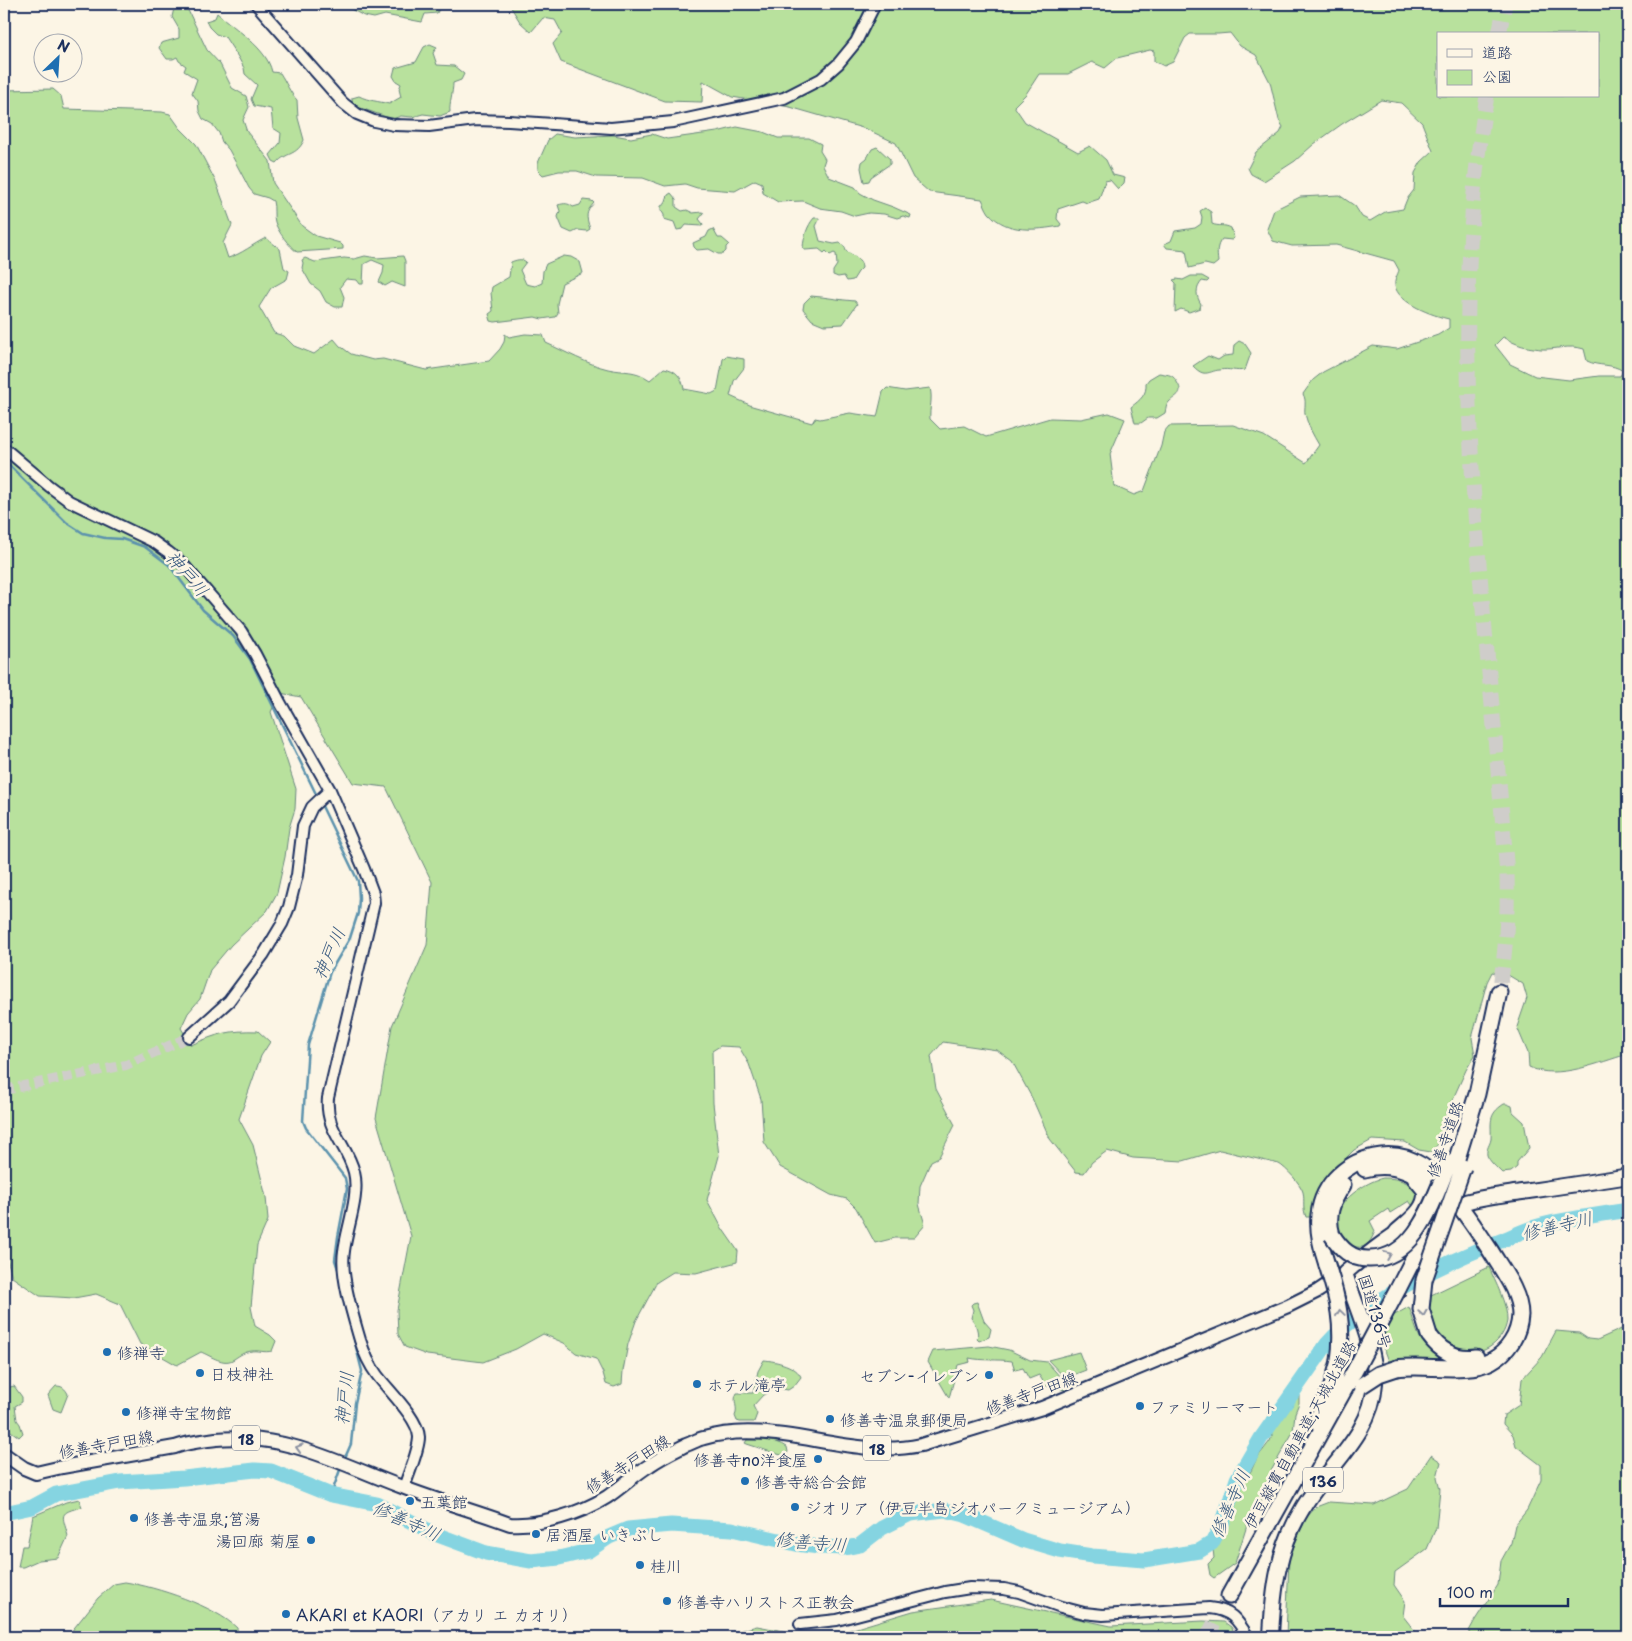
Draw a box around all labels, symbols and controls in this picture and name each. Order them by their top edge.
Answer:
north arrow [32,32,82,82]
legend [1437,32,1600,98]
text: N [54,34,73,58]
text: 道路 [1482,40,1512,63]
text: 公園 [1482,64,1512,87]
water label: 神戸川 [160,544,216,602]
water label: 神戸川 [305,923,351,983]
street label: 修善寺道路 [1420,1097,1468,1181]
water label: 修善寺川 [1519,1204,1595,1246]
one-way arrow [1383,1251,1392,1262]
street label: 国道136号 [1353,1271,1399,1351]
one-way arrow [1335,1309,1346,1317]
one-way arrow [1417,1309,1427,1318]
street label: 伊豆縦貫自動車道;天城北道路 [1237,1335,1361,1533]
place label: 修禅寺 [117,1340,165,1364]
marker: 修禅寺 [101,1346,113,1358]
place label: 日枝神社 [210,1361,274,1385]
place label: セブン-イレブン [859,1363,979,1387]
street label: 修善寺戸田線 [982,1364,1080,1420]
marker: 日枝神社 [194,1367,206,1379]
marker: セブン-イレブン [983,1369,995,1381]
water label: 神戸川 [327,1370,359,1426]
place label: ホテル滝亭 [707,1372,786,1396]
marker: ホテル滝亭 [691,1378,703,1390]
place label: ファミリーマート [1150,1394,1278,1418]
place label: 修禅寺宝物館 [136,1400,232,1424]
marker: ファミリーマート [1134,1400,1146,1412]
marker: 修禅寺宝物館 [120,1406,132,1418]
place label: 修善寺温泉郵便局 [840,1407,968,1431]
marker: 修善寺温泉郵便局 [824,1413,836,1425]
street label: 修善寺戸田線 [57,1423,155,1463]
road number: 18 [232,1426,260,1450]
street label: 修善寺戸田線 [580,1427,674,1499]
road number: 18 [863,1436,891,1460]
one-way arrow [296,1443,304,1453]
place label: 修善寺no洋食屋 [694,1447,808,1471]
marker: 修善寺no洋食屋 [812,1453,824,1465]
water label: 修善寺川 [1202,1465,1256,1541]
road number: 136 [1303,1468,1343,1492]
place label: 修善寺総合会館 [755,1469,867,1493]
marker: 修善寺総合会館 [739,1475,751,1487]
place label: 五葉館 [420,1489,468,1513]
water label: 修善寺川 [369,1493,445,1547]
marker: 五葉館 [404,1495,416,1507]
place label: ジオリア（伊豆半島ジオパークミュージアム） [805,1495,1141,1519]
marker: ジオリア（伊豆半島ジオパークミュージアム） [789,1501,801,1513]
place label: 修善寺温泉;筥湯 [144,1506,261,1530]
marker: 修善寺温泉;筥湯 [128,1512,140,1524]
place label: 居酒屋 いきぶし [546,1522,663,1546]
water label: 修善寺川 [774,1524,848,1558]
place label: 湯回廊 菊屋 [216,1528,301,1552]
marker: 居酒屋 いきぶし [530,1528,542,1540]
marker: 湯回廊 菊屋 [305,1534,317,1546]
place label: 桂川 [650,1553,682,1577]
marker: 桂川 [634,1559,646,1571]
scale bar [1440,1576,1567,1608]
text: 100 m [1447,1580,1493,1603]
place label: 修善寺ハリストス正教会 [677,1589,854,1613]
marker: 修善寺ハリストス正教会 [661,1595,673,1607]
place label: AKARI et KAORI（アカリ エ カオリ） [296,1602,578,1626]
marker: AKARI et KAORI（アカリ エ カオリ） [280,1608,292,1620]

